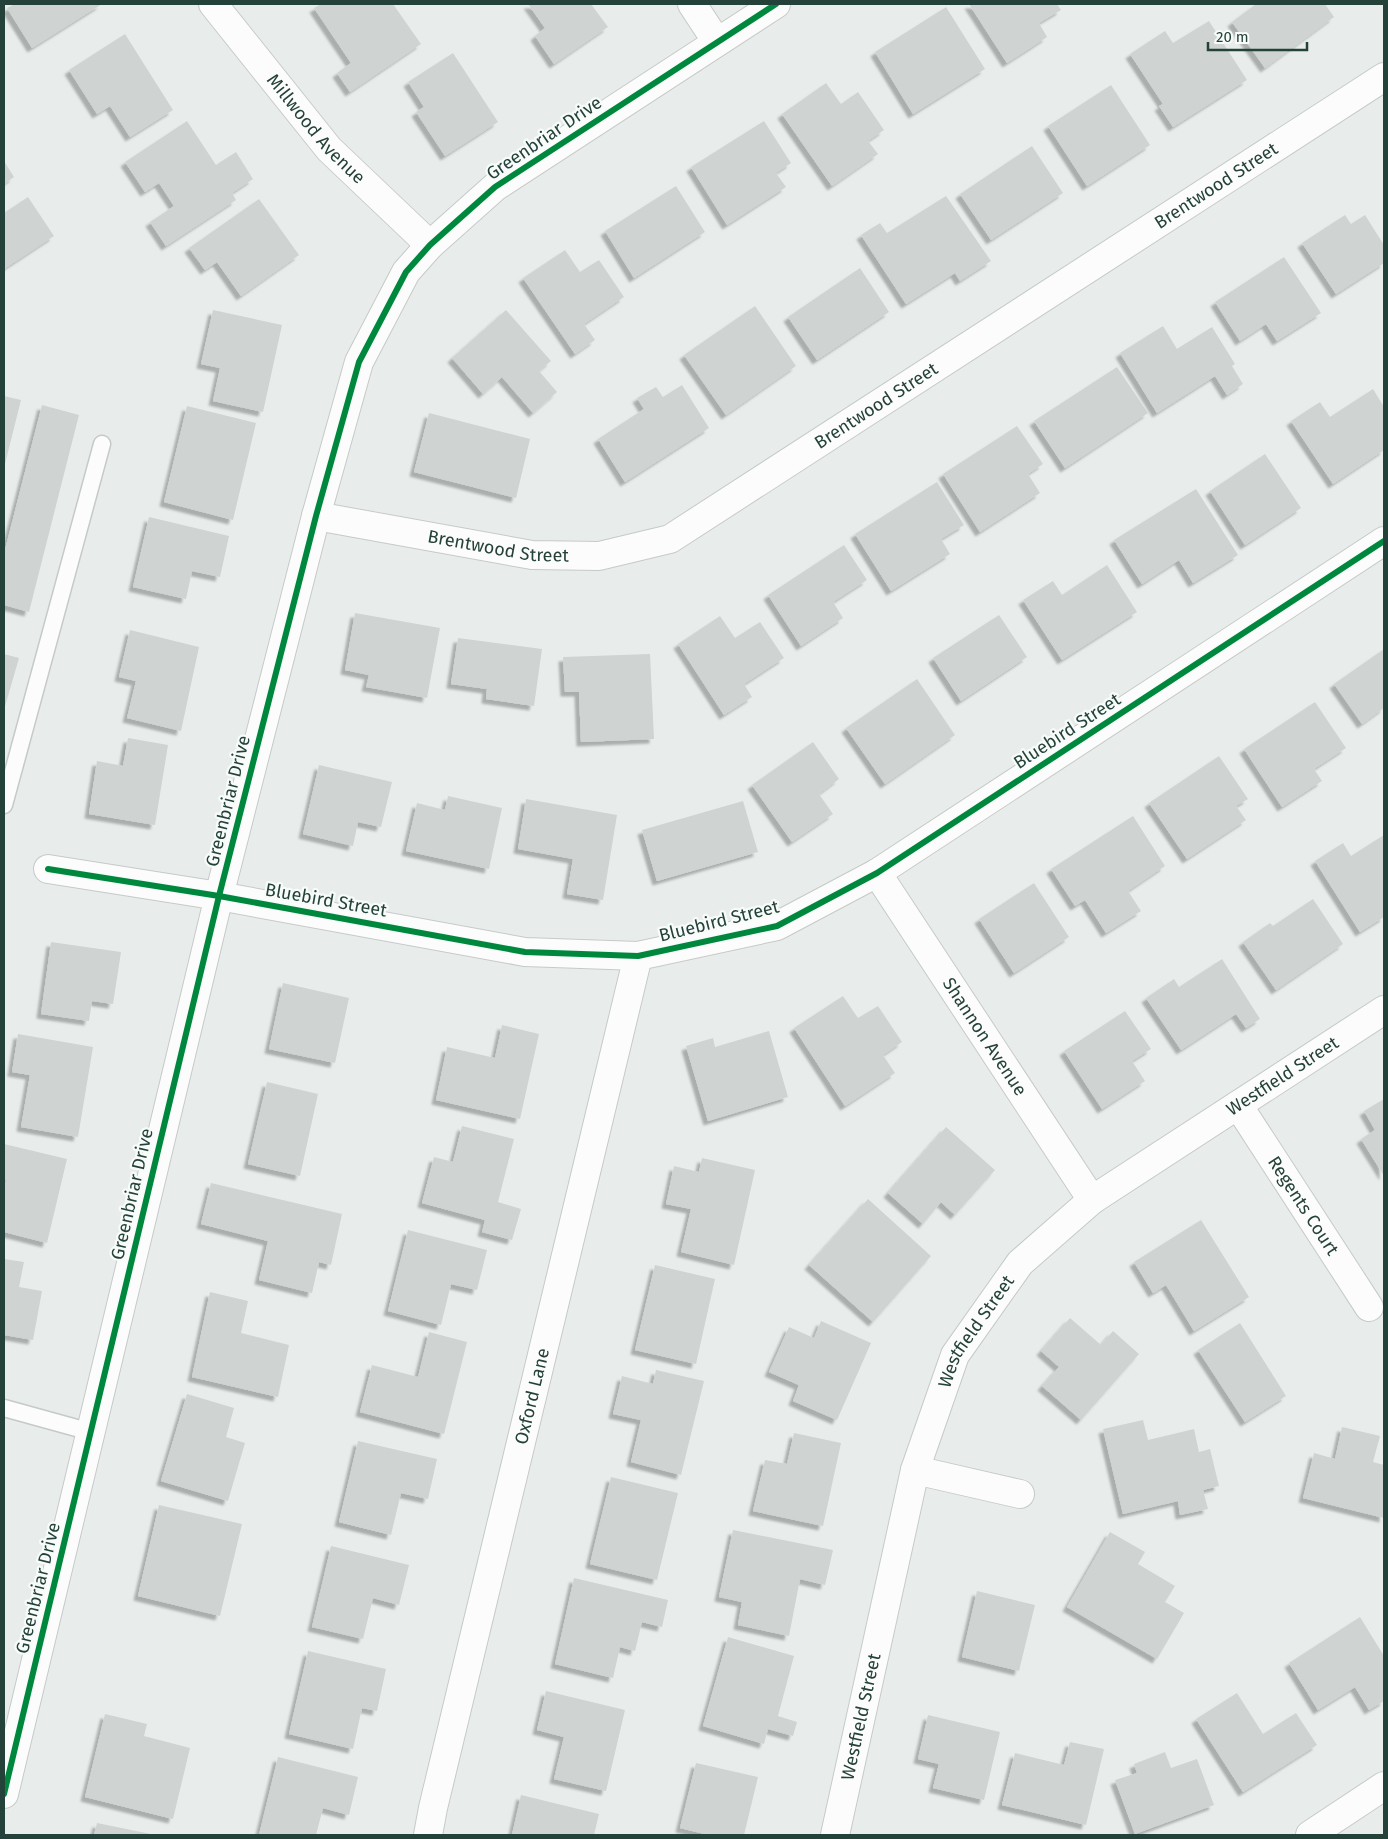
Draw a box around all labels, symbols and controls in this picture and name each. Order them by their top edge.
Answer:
scale bar [1208,20,1307,52]
text: 20 m [1216,28,1249,46]
street label: Millwood Avenue [262,69,370,189]
street label: Greenbriar Drive [482,91,606,185]
street label: Brentwood Street [1150,137,1282,234]
street label: Brentwood Street [810,357,942,454]
street label: Brentwood Street [426,525,569,567]
street label: Bluebird Street [1009,688,1125,774]
street label: Greenbriar Drive [201,733,255,869]
street label: Bluebird Street [263,878,389,922]
street label: Bluebird Street [657,895,782,947]
street label: Shannon Avenue [938,974,1031,1100]
street label: Westfield Street [1222,1031,1343,1121]
street label: Greenbriar Drive [106,1126,158,1262]
street label: Regents Court [1263,1152,1344,1260]
street label: Westfield Street [933,1271,1019,1391]
street label: Oxford Lane [510,1346,554,1447]
street label: Greenbriar Drive [11,1520,65,1656]
street label: Westfield Street [836,1651,886,1782]

